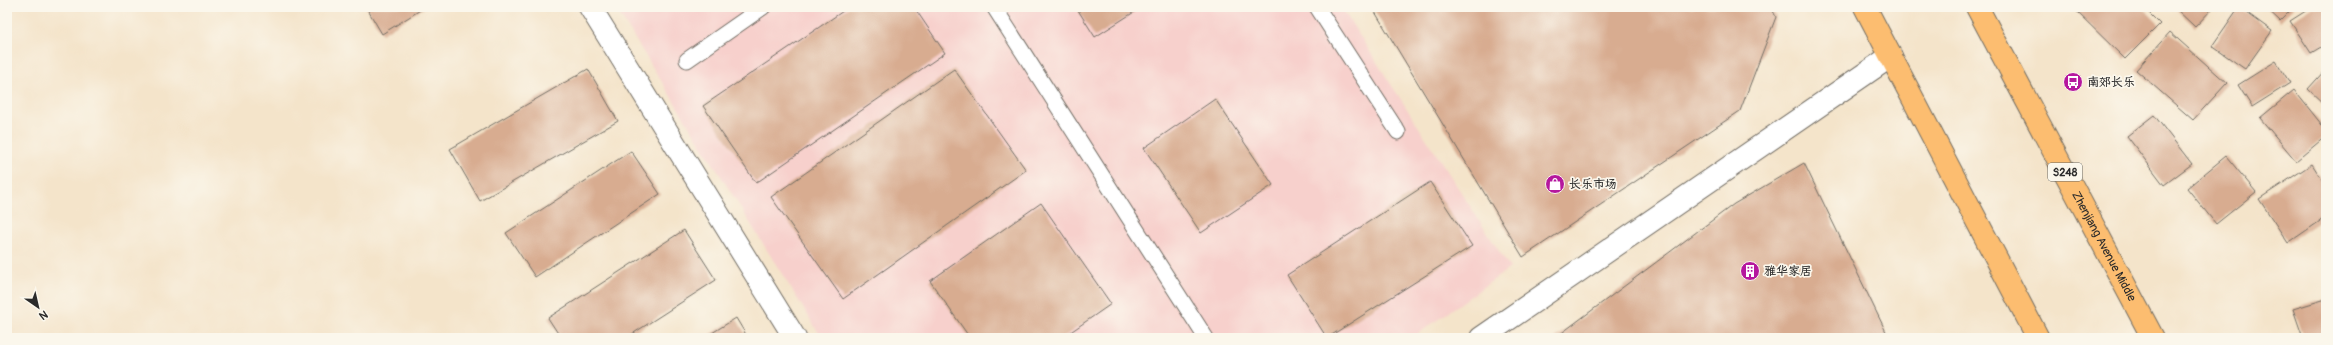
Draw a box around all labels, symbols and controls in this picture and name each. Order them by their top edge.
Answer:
bus stop icon: 南郊长乐 [2062,71,2084,93]
place label: 南郊长乐 [2087,75,2135,90]
road number: S248 [2048,163,2082,181]
shop icon: 长乐市场 [1544,173,1566,195]
place label: 长乐市场 [1569,177,1617,192]
street label: Zhenjiang Avenue Middle [2068,189,2139,304]
building icon: 雅华家居 [1739,260,1761,282]
place label: 雅华家居 [1764,264,1812,279]
north arrow [18,287,58,327]
text: N [36,307,50,323]

